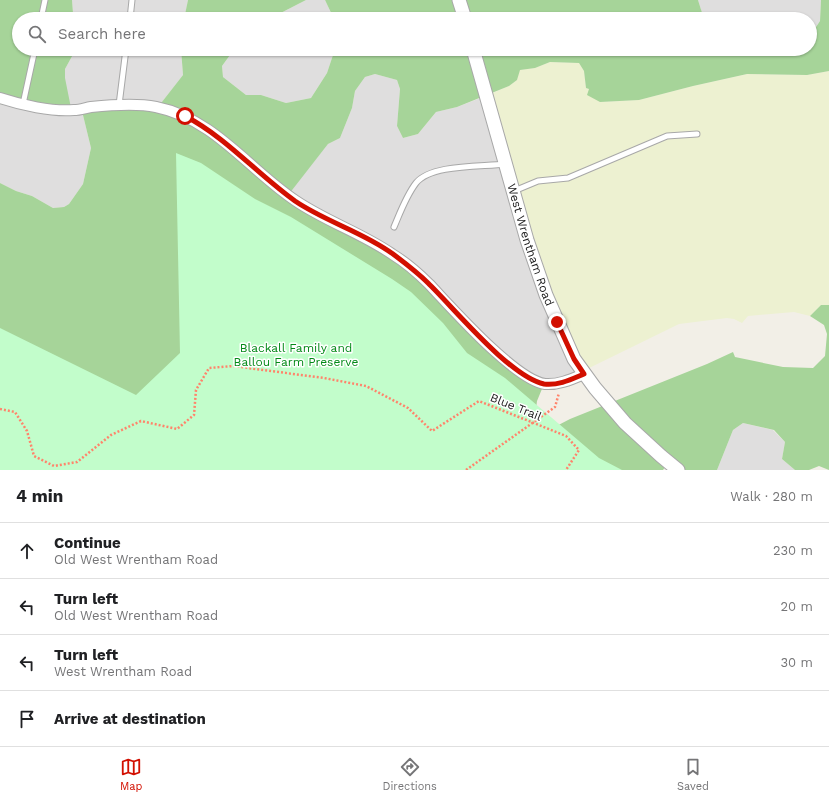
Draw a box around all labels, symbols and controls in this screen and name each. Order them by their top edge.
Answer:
search box [12,12,817,56]
icon: search [26,23,48,45]
text: Search here [58,25,146,43]
route start [176,107,194,125]
street label: West Wrentham Road [504,182,557,308]
route end [548,313,566,331]
park label: Blackall Family and Ballou Farm Preserve [234,341,358,369]
street label: Blue Trail [488,390,544,424]
text: 4 min [16,486,63,506]
text: Walk · 280 m [730,489,813,504]
text: Continue [54,534,121,552]
icon: ahead [16,540,38,562]
text: 230 m [773,543,813,558]
text: Old West Wrentham Road [54,552,218,567]
text: Turn left [54,590,118,608]
icon: left [16,596,38,618]
text: 20 m [781,599,813,614]
text: Old West Wrentham Road [54,608,218,623]
text: Turn left [54,646,118,664]
icon: left [16,652,38,674]
text: 30 m [781,655,813,670]
text: West Wrentham Road [54,664,192,679]
icon: arrive [16,708,38,730]
text: Arrive at destination [54,710,206,728]
tab: Map [120,756,142,793]
tab: Directions [383,756,437,793]
tab: Saved [677,756,709,793]

